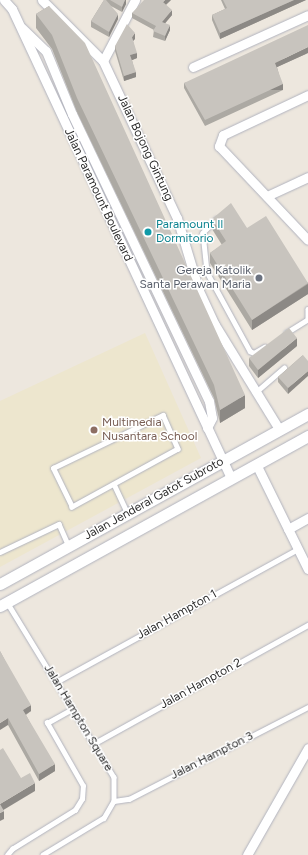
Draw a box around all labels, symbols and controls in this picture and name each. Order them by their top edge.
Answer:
street label: Jalan Bojong Gintung [114,93,176,203]
street label: Jalan Paramount Boulevard [61,126,135,264]
place label: Paramount Il Dormitorio [156,218,223,246]
marker: Paramount Il Dormitorio [143,227,153,237]
place label: Gereja Katolik Santa Perawan Maria [139,264,251,292]
marker: Gereja Katolik Santa Perawan Maria [254,273,264,283]
place label: Multimedia Nusantara School [102,416,197,444]
marker: Multimedia Nusantara School [89,425,99,435]
street label: Jalan Jenderal Gatot Subroto [82,455,226,543]
street label: Jalan Hampton 1 [134,587,220,643]
street label: Jalan Hampton 2 [158,656,244,712]
street label: Jalan Hampton Square [40,662,116,774]
street label: Jalan Hampton 3 [168,729,256,783]

